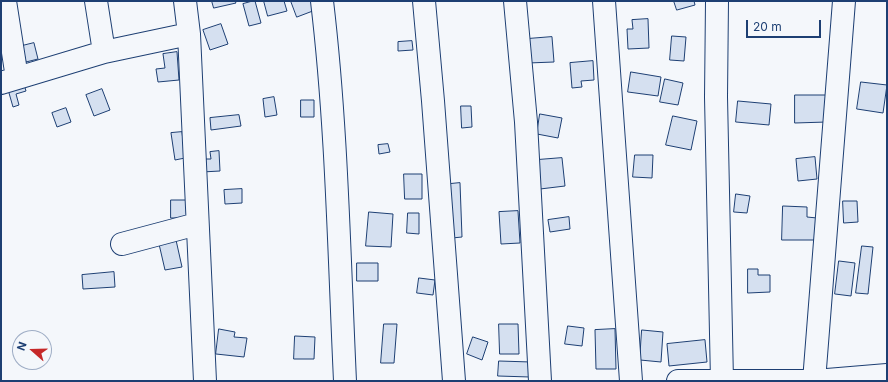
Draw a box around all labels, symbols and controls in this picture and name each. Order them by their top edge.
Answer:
scale bar [748,12,823,38]
text: 20 m [753,19,782,34]
north arrow [12,330,52,370]
text: N [14,340,30,353]

